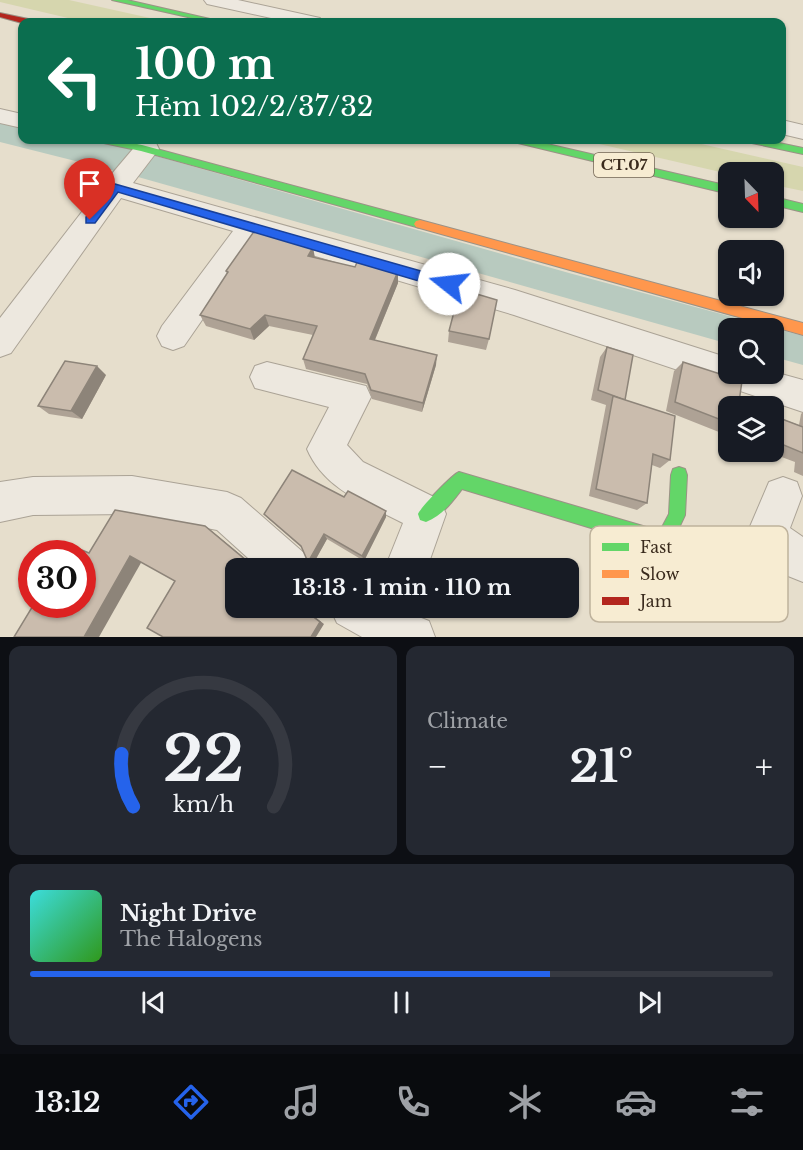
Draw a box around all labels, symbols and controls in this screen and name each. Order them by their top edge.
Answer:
text: 100 m [135,38,274,90]
icon: left [36,42,114,120]
text: Hẻm 102/2/37/32 [135,90,373,123]
road number: CT.07 [594,153,654,177]
pin [64,158,115,220]
north arrow [718,162,784,228]
map controls [718,162,784,462]
icon: arrive [73,167,106,200]
button: sound [718,240,784,306]
position arrow [417,252,481,316]
button: search [718,318,784,384]
button: layers [718,396,784,462]
legend [590,526,788,622]
text: Fast [640,537,672,557]
speed limit sign: 30 [18,540,96,618]
text: Slow [640,564,680,584]
text: 13:13 · 1 min · 110 m [293,574,511,601]
text: Jam [638,591,672,611]
text: Climate [427,709,508,733]
text: 22 [162,720,244,798]
text: 21° [569,738,633,794]
text: − [427,746,448,787]
text: + [755,746,773,787]
text: km/h [173,792,234,819]
text: Night Drive [120,900,257,927]
text: The Halogens [120,927,262,951]
icon: previous [137,986,170,1019]
icon: pause [385,986,418,1019]
icon: next [633,986,666,1019]
icon: directions [170,1081,212,1123]
icon: music [281,1081,323,1123]
icon: phone [392,1081,434,1123]
icon: climate [504,1081,546,1123]
icon: car [615,1081,657,1123]
icon: filters [726,1081,768,1123]
text: 13:12 [35,1086,101,1119]

